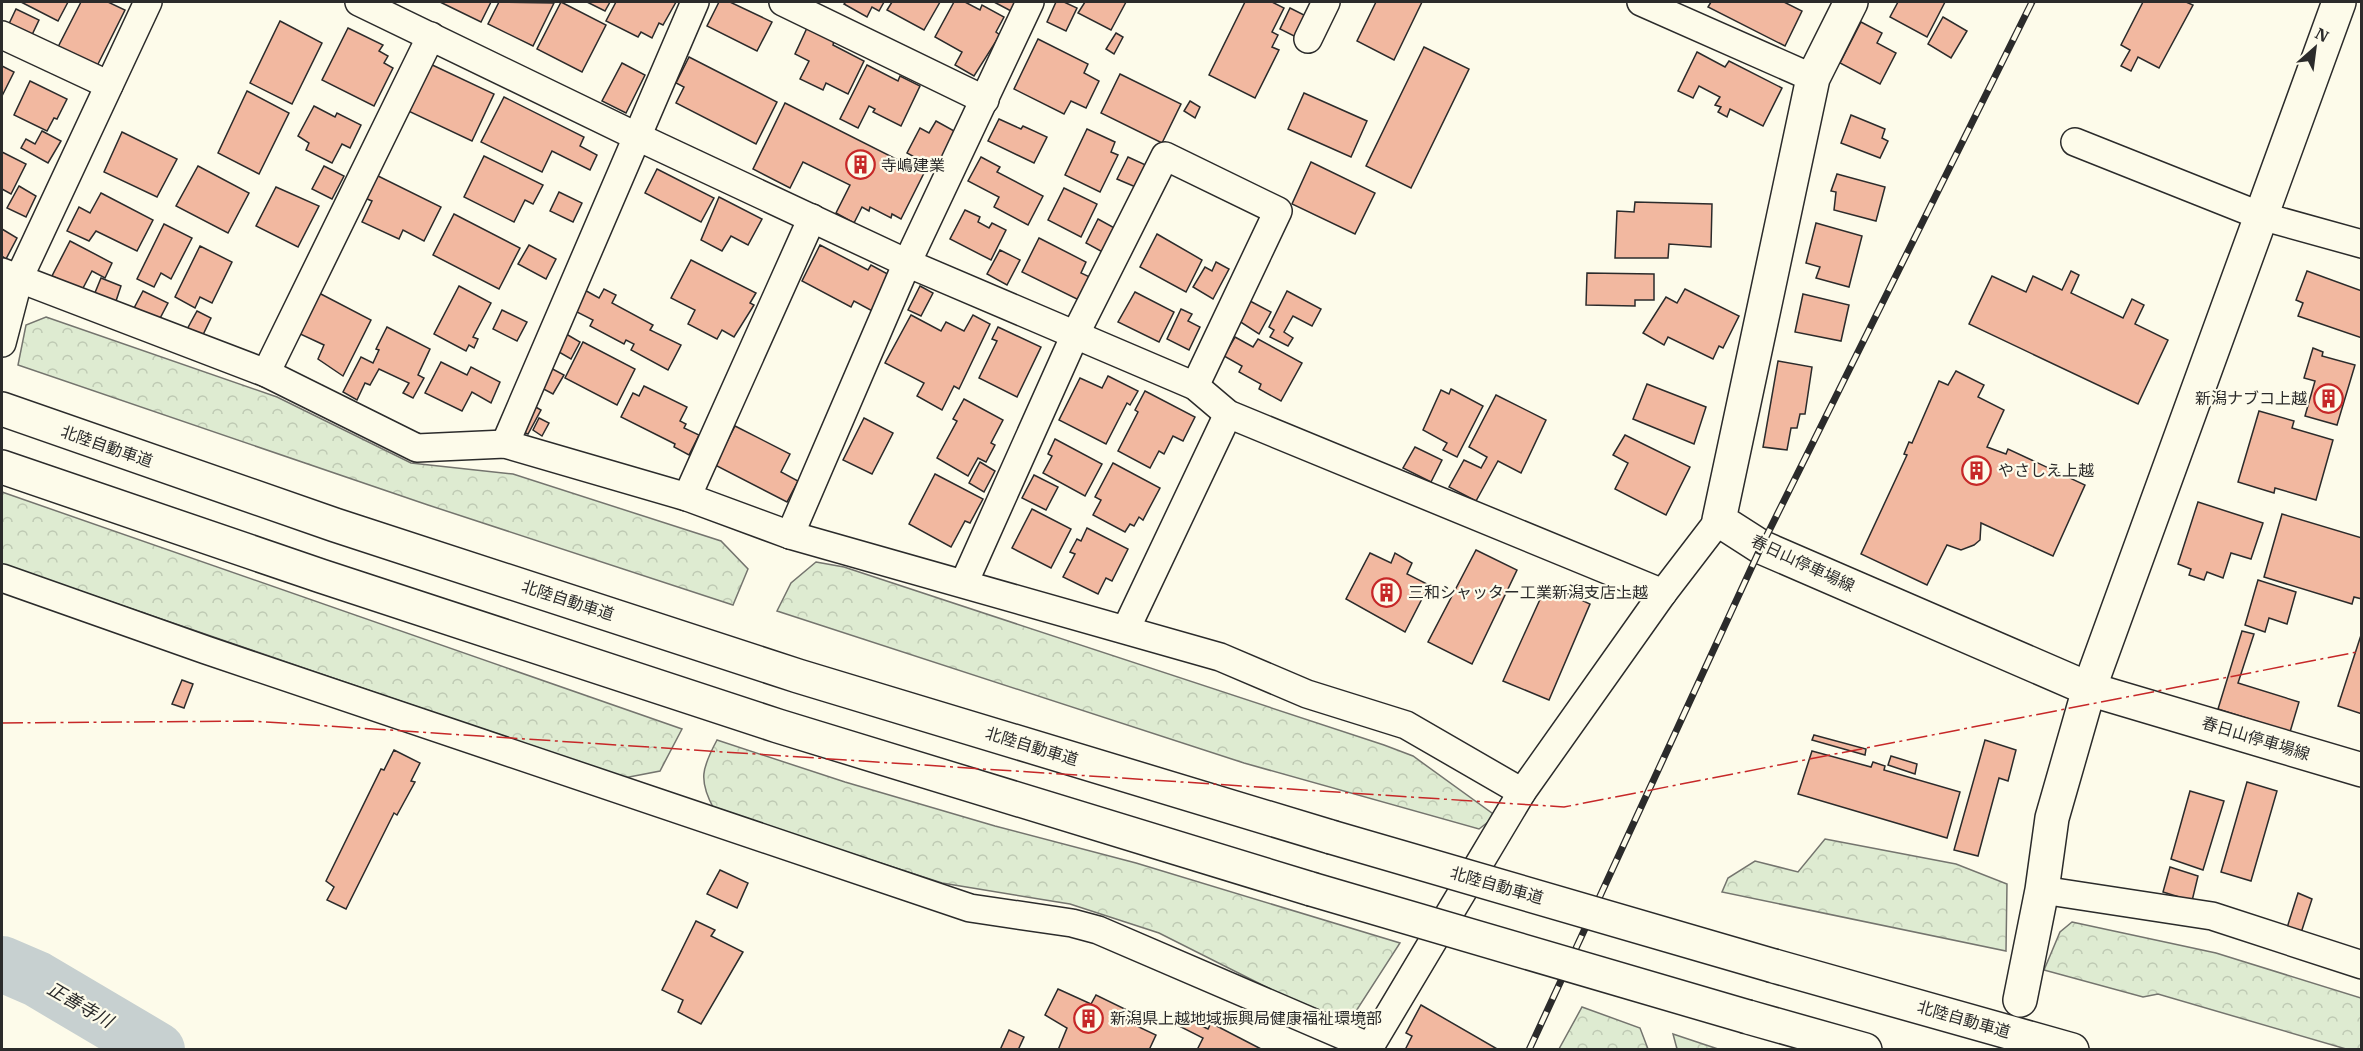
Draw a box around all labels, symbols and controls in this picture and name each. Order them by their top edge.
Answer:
north arrow [2285,18,2345,78]
text: N [2312,23,2332,47]
building icon: 寺嶋建業 [844,149,876,181]
place label: 寺嶋建業 [881,155,945,175]
building icon: 新潟ナブコ上越 [2312,382,2344,414]
place label: 新潟ナブコ上越 [2195,388,2307,408]
street label: 北陸自動車道 [58,421,156,471]
building icon: やさしえ上越 [1961,454,1993,486]
place label: やさしえ上越 [1998,460,2094,480]
street label: 春日山停車場線 [1748,530,1858,596]
street label: 北陸自動車道 [519,576,617,624]
building icon: 三和シャッター工業新潟支店上越 [1371,576,1403,608]
place label: 三和シャッター工業新潟支店上越 [1408,582,1648,602]
street label: 春日山停車場線 [2200,712,2312,764]
street label: 北陸自動車道 [983,722,1081,770]
street label: 北陸自動車道 [1448,862,1546,908]
water label: 正善寺川 [43,977,119,1034]
street label: 北陸自動車道 [1915,996,2013,1042]
building icon: 新潟県上越地域振興局健康福祉環境部 [1073,1002,1105,1034]
place label: 新潟県上越地域振興局健康福祉環境部 [1110,1008,1382,1028]

